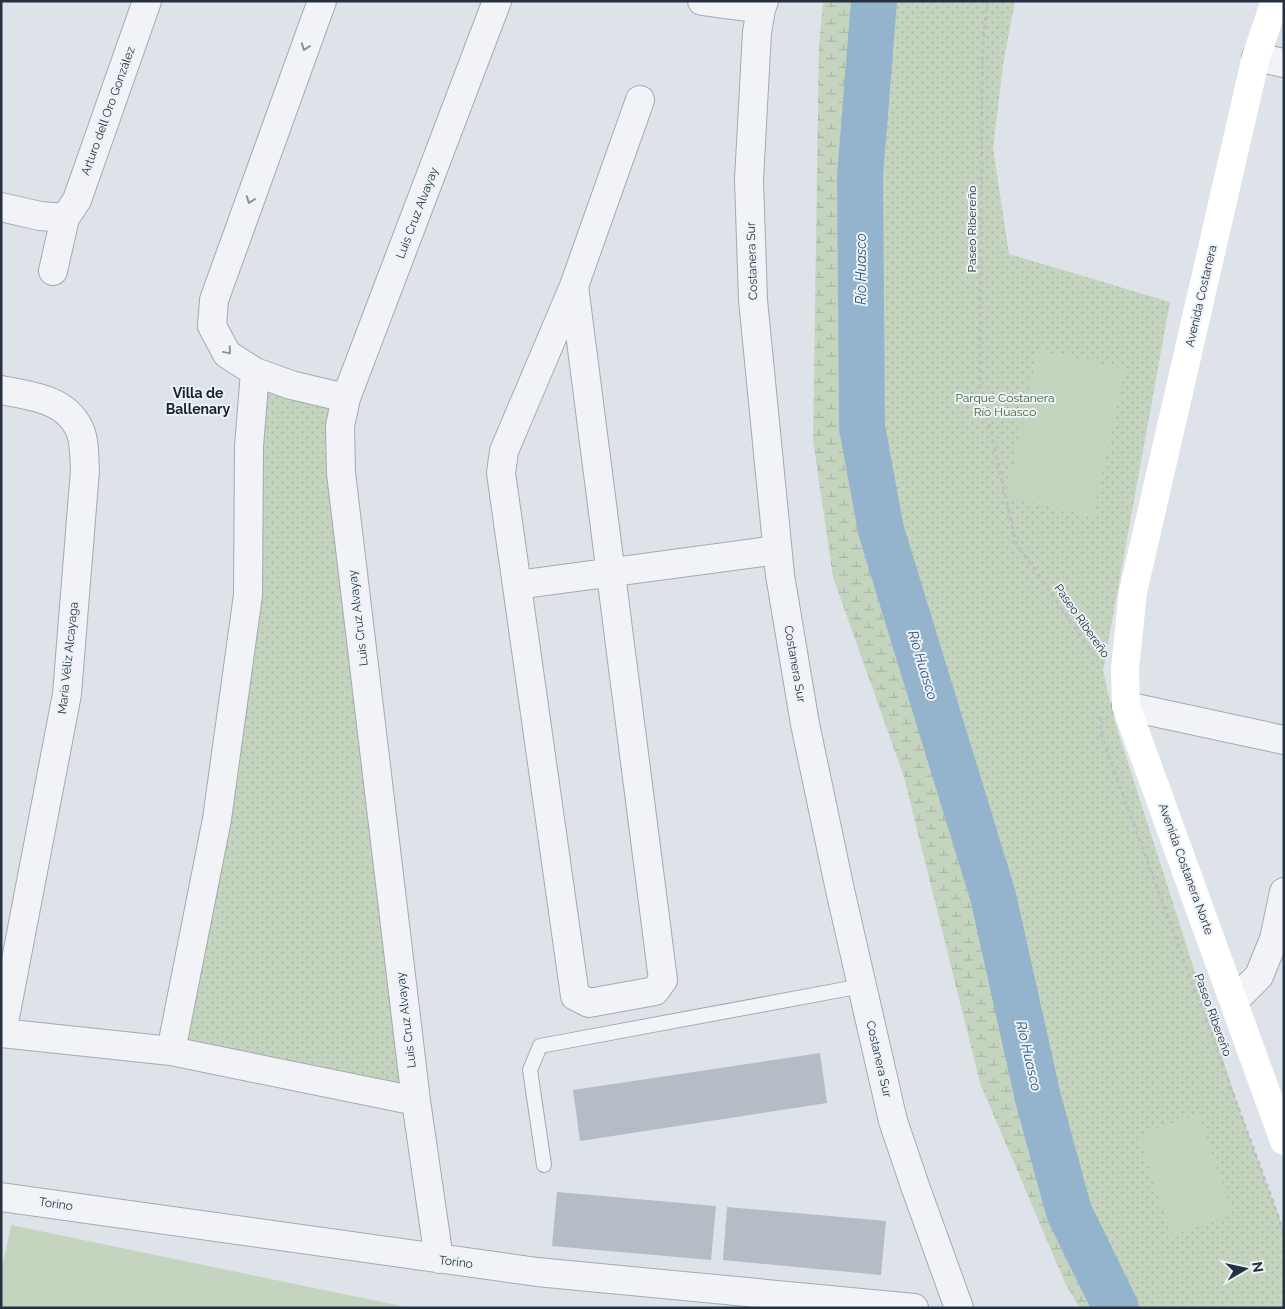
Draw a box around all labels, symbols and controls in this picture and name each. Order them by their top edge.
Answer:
one-way arrow [301,42,311,51]
street label: Arturo dell Oro González [78,45,138,177]
street label: Luis Cruz Alvayay [393,165,441,261]
street label: Paseo Ribereño [965,185,979,273]
one-way arrow [246,195,256,204]
street label: Costanera Sur [744,221,760,300]
water label: Río Huasco [853,233,869,305]
street label: Avenida Costanera [1182,244,1220,348]
one-way arrow [223,346,232,355]
district label: Villa de Ballenary [166,385,231,417]
park label: Parque Costanera Río Huasco [955,391,1055,419]
street label: Luis Cruz Alvayay [345,569,371,667]
street label: Paseo Ribereño [1051,581,1113,661]
street label: María Véliz Alcayaga [55,601,81,715]
street label: Costanera Sur [781,624,809,704]
water label: Río Huasco [905,629,941,701]
street label: Avenida Costanera Norte [1156,801,1216,937]
street label: Luis Cruz Alvayay [393,971,419,1069]
street label: Paseo Ribereño [1192,972,1234,1058]
street label: Costanera Sur [863,1019,895,1099]
water label: Río Huasco [1013,1019,1045,1093]
street label: Torino [38,1195,74,1213]
north arrow [1220,1244,1270,1294]
street label: Torino [438,1253,474,1271]
text: N [1249,1260,1267,1273]

